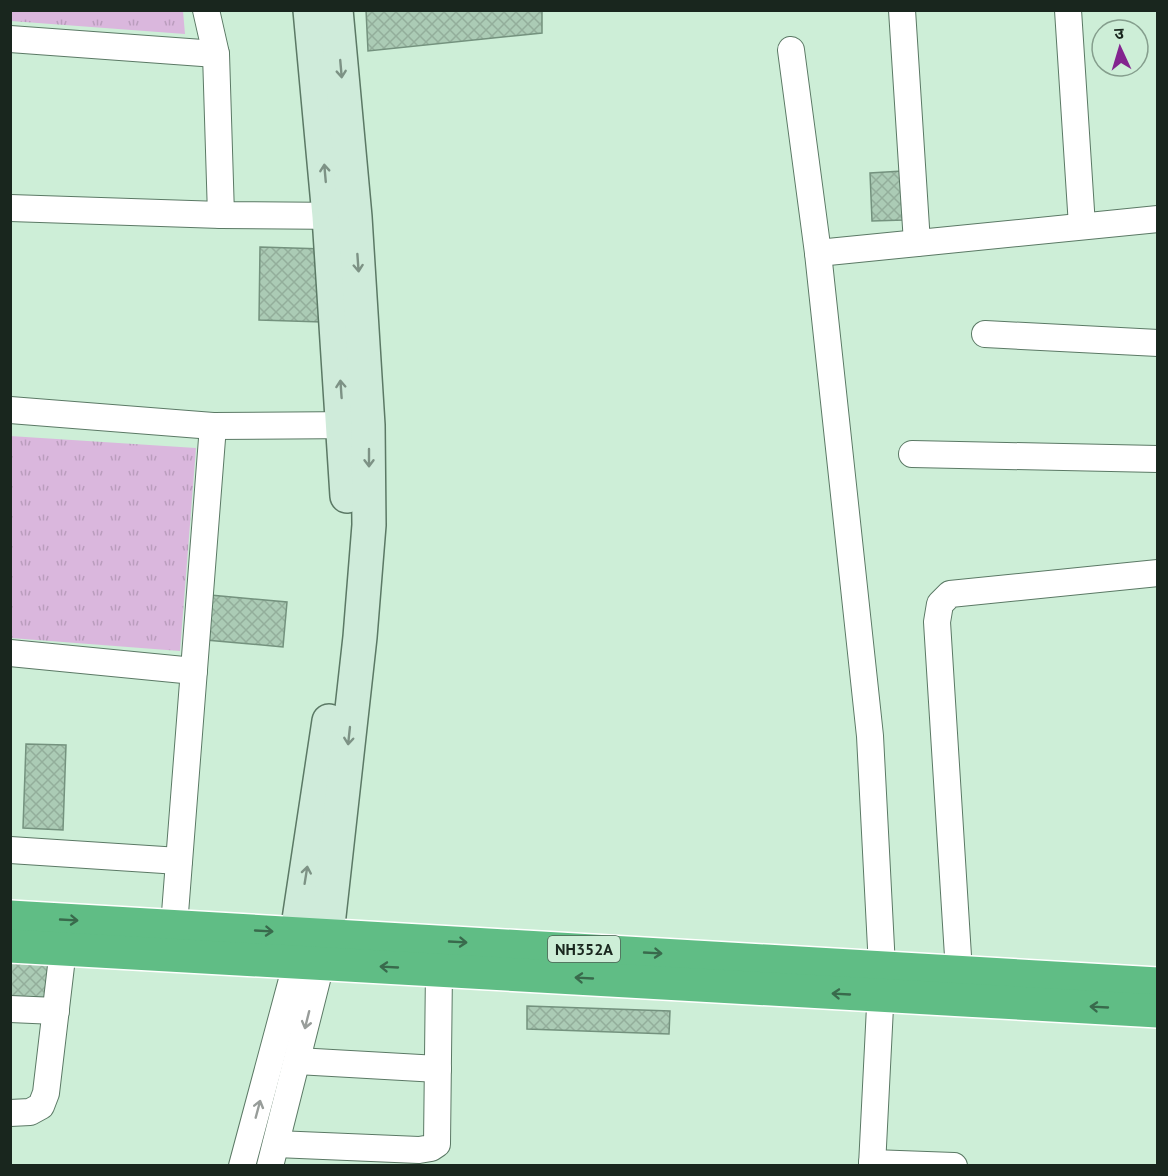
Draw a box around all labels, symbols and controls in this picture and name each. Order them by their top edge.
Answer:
north arrow [1090,18,1150,78]
text: उ [1114,23,1125,43]
one-way arrow [336,58,347,78]
one-way arrow [319,164,330,184]
one-way arrow [353,252,364,272]
one-way arrow [335,379,346,399]
one-way arrow [363,447,375,467]
one-way arrow [343,725,354,745]
one-way arrow [300,865,311,885]
one-way arrow [58,914,78,925]
one-way arrow [253,925,273,936]
one-way arrow [448,936,468,947]
road number: NH352A [548,936,620,962]
one-way arrow [642,948,662,959]
one-way arrow [380,962,400,973]
one-way arrow [574,973,594,984]
one-way arrow [832,988,852,999]
one-way arrow [1090,1002,1110,1013]
one-way arrow [301,1010,313,1029]
one-way arrow [252,1100,264,1119]

